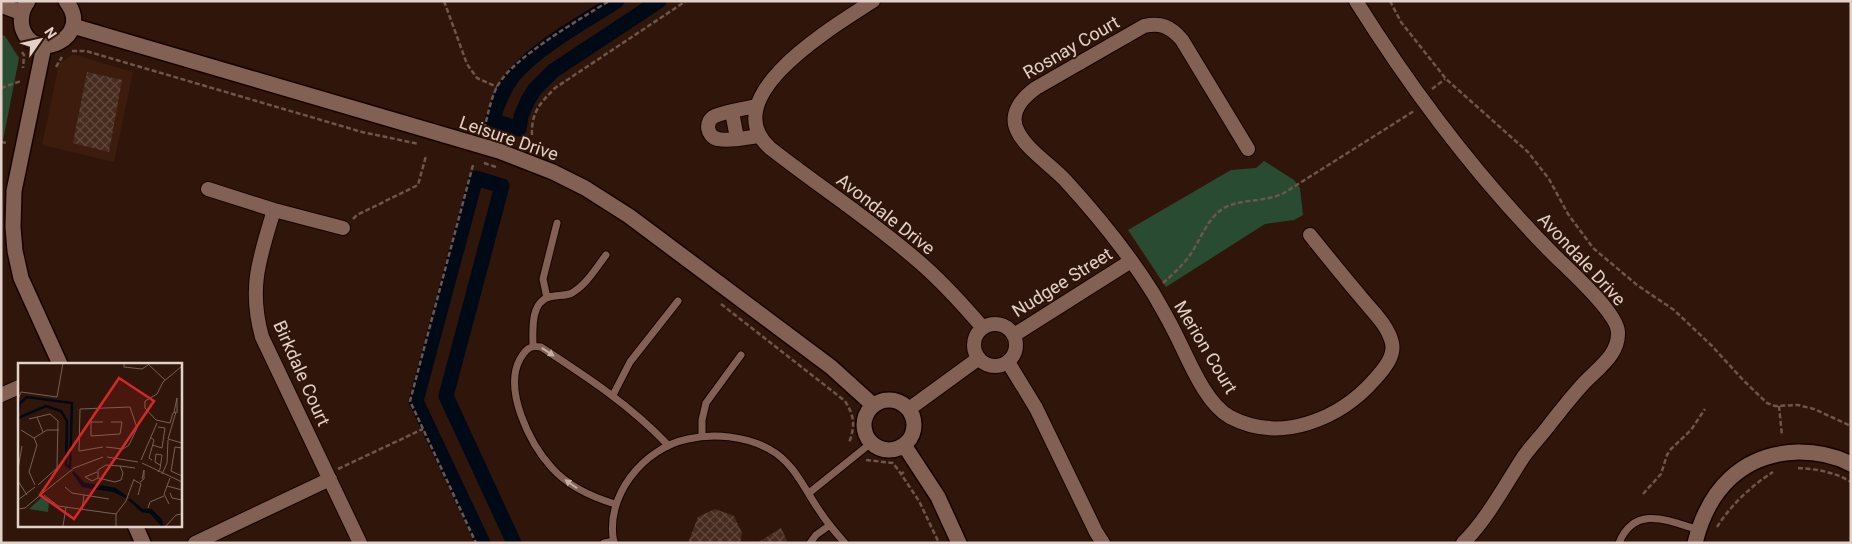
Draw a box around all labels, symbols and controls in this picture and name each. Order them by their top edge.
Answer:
street label: Rosnay Court [1019,11,1123,83]
north arrow [15,15,65,65]
text: N [41,24,60,41]
street label: Leisure Drive [457,111,561,165]
street label: Avondale Drive [833,169,939,259]
street label: Avondale Drive [1534,208,1630,310]
street label: Nudgee Street [1008,243,1116,321]
street label: Merion Court [1170,297,1242,397]
street label: Birkdale Court [269,317,335,429]
one-way arrow [541,347,555,356]
inset map [18,363,181,526]
one-way arrow [564,479,578,489]

